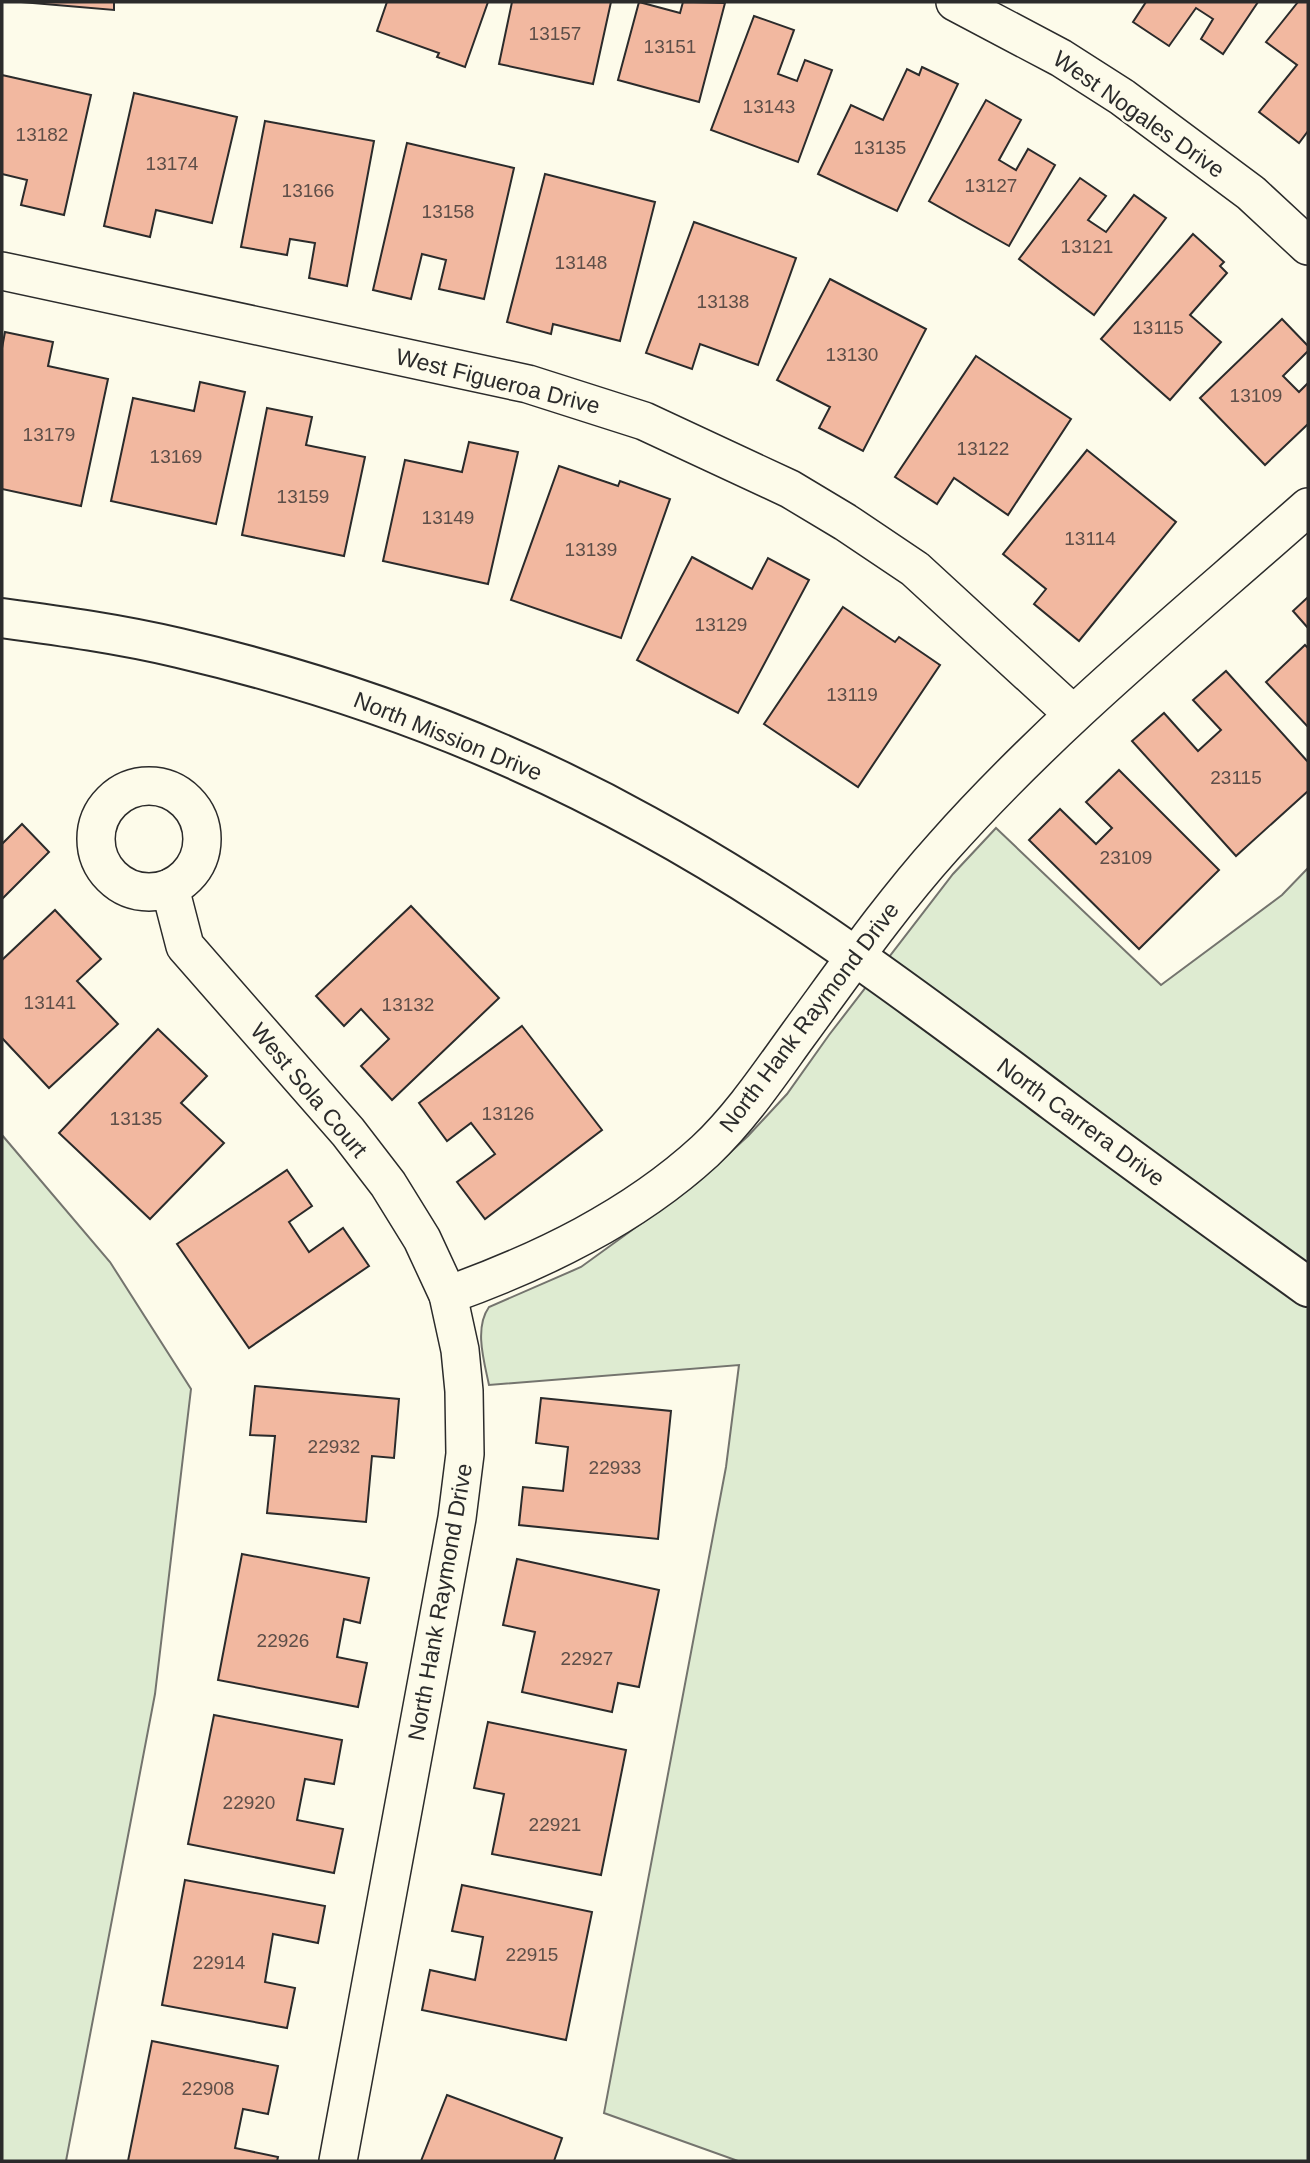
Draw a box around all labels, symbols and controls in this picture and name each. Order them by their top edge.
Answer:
house number: 13157 [529,23,581,44]
house number: 13151 [644,36,696,57]
street label: West Nogales Drive [1048,45,1230,183]
house number: 13143 [743,96,795,117]
house number: 13182 [16,124,68,145]
house number: 13135 [854,137,906,158]
house number: 13174 [146,153,199,174]
house number: 13127 [965,175,1017,196]
house number: 13166 [282,180,334,201]
house number: 13158 [422,201,474,222]
house number: 13121 [1061,236,1113,257]
house number: 13148 [555,252,607,273]
house number: 13138 [697,291,749,312]
house number: 13115 [1132,317,1184,338]
street label: West Figueroa Drive [393,343,603,419]
house number: 13130 [826,344,878,365]
house number: 13109 [1230,385,1282,406]
house number: 13179 [23,424,75,445]
house number: 13122 [957,438,1009,459]
house number: 13169 [150,446,202,467]
house number: 13159 [277,486,329,507]
house number: 13149 [422,507,474,528]
house number: 13114 [1064,528,1116,549]
house number: 13139 [565,539,617,560]
house number: 13129 [695,614,747,635]
house number: 13119 [826,684,878,705]
street label: North Mission Drive [350,686,546,786]
house number: 23115 [1210,767,1262,788]
house number: 23109 [1100,847,1152,868]
street label: North Hank Raymond Drive [714,897,904,1137]
house number: 13141 [24,992,76,1013]
house number: 13132 [382,994,434,1015]
street label: West Sola Court [245,1018,373,1163]
street label: North Carrera Drive [992,1053,1170,1191]
house number: 13126 [482,1103,534,1124]
house number: 13135 [110,1108,162,1129]
house number: 22932 [308,1436,360,1457]
house number: 22933 [589,1457,641,1478]
street label: North Hank Raymond Drive [403,1461,477,1743]
house number: 22926 [257,1630,309,1651]
house number: 22927 [561,1648,613,1669]
house number: 22920 [223,1792,275,1813]
house number: 22921 [529,1814,581,1835]
house number: 22915 [506,1944,558,1965]
house number: 22914 [193,1952,246,1973]
house number: 22908 [182,2078,234,2099]

